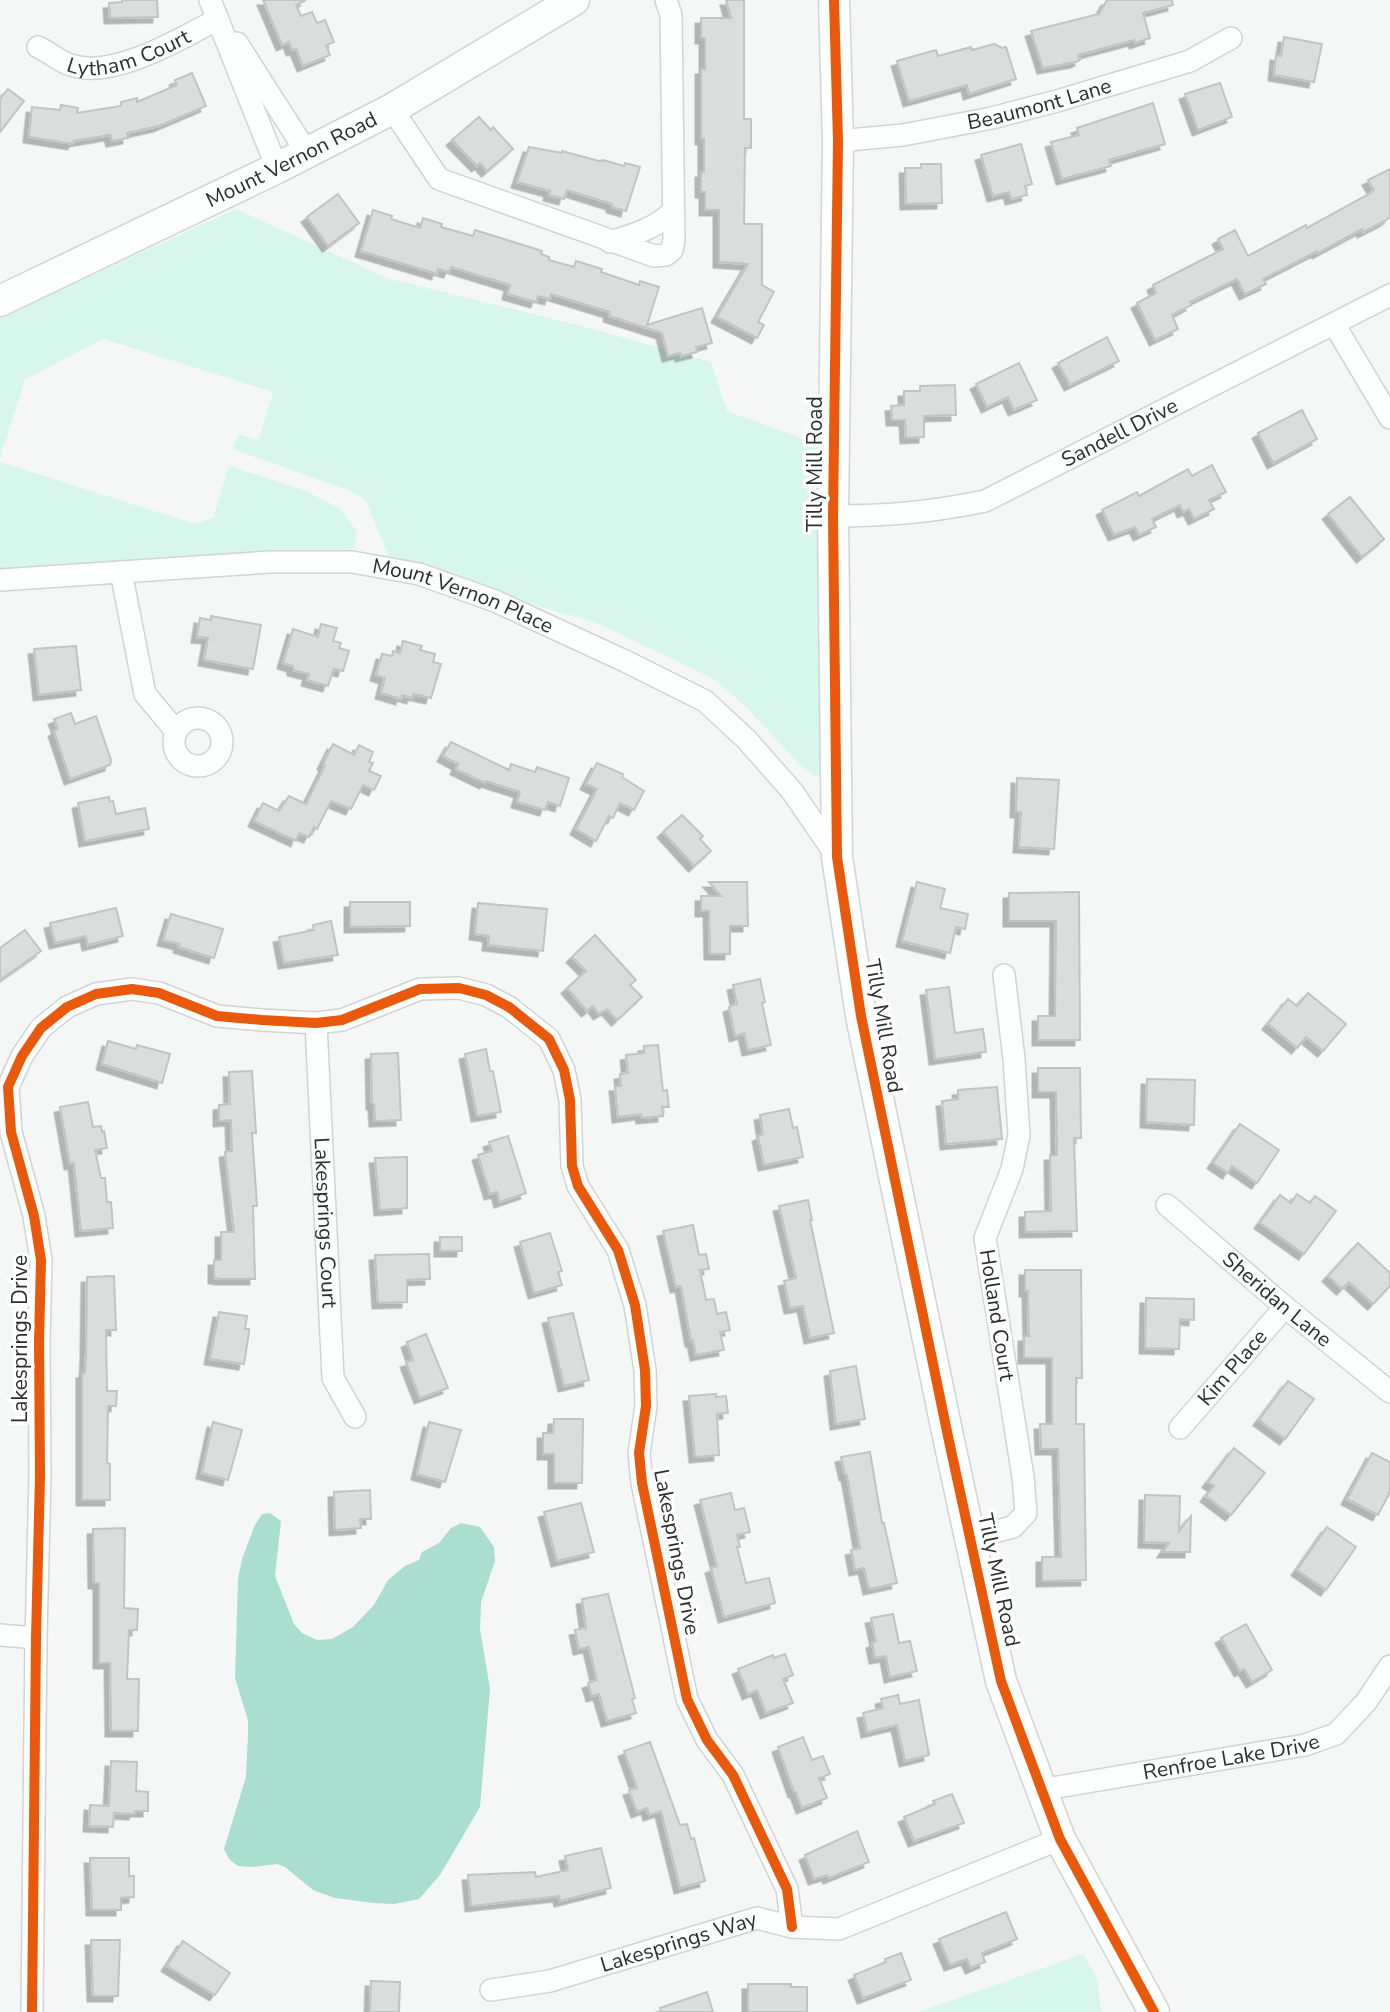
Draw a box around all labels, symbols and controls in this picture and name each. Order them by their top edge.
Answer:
street label: Lytham Court [63,22,195,82]
street label: Beaumont Lane [965,71,1115,136]
street label: Mount Vernon Road [201,105,382,214]
street label: Sandell Drive [1057,391,1183,474]
street label: Tilly Mill Road [801,396,829,532]
street label: Mount Vernon Place [370,552,558,640]
street label: Tilly Mill Road [858,957,910,1095]
street label: Lakesprings Court [307,1137,344,1309]
street label: Sheridan Lane [1217,1245,1338,1353]
street label: Holland Court [973,1247,1021,1384]
street label: Lakesprings Drive [6,1255,34,1423]
street label: Kim Place [1191,1323,1273,1412]
street label: Lakesprings Drive [647,1467,707,1637]
street label: Tilly Mill Road [971,1511,1027,1649]
street label: Renfroe Lake Drive [1141,1727,1323,1786]
street label: Lakesprings Way [597,1905,760,1979]

